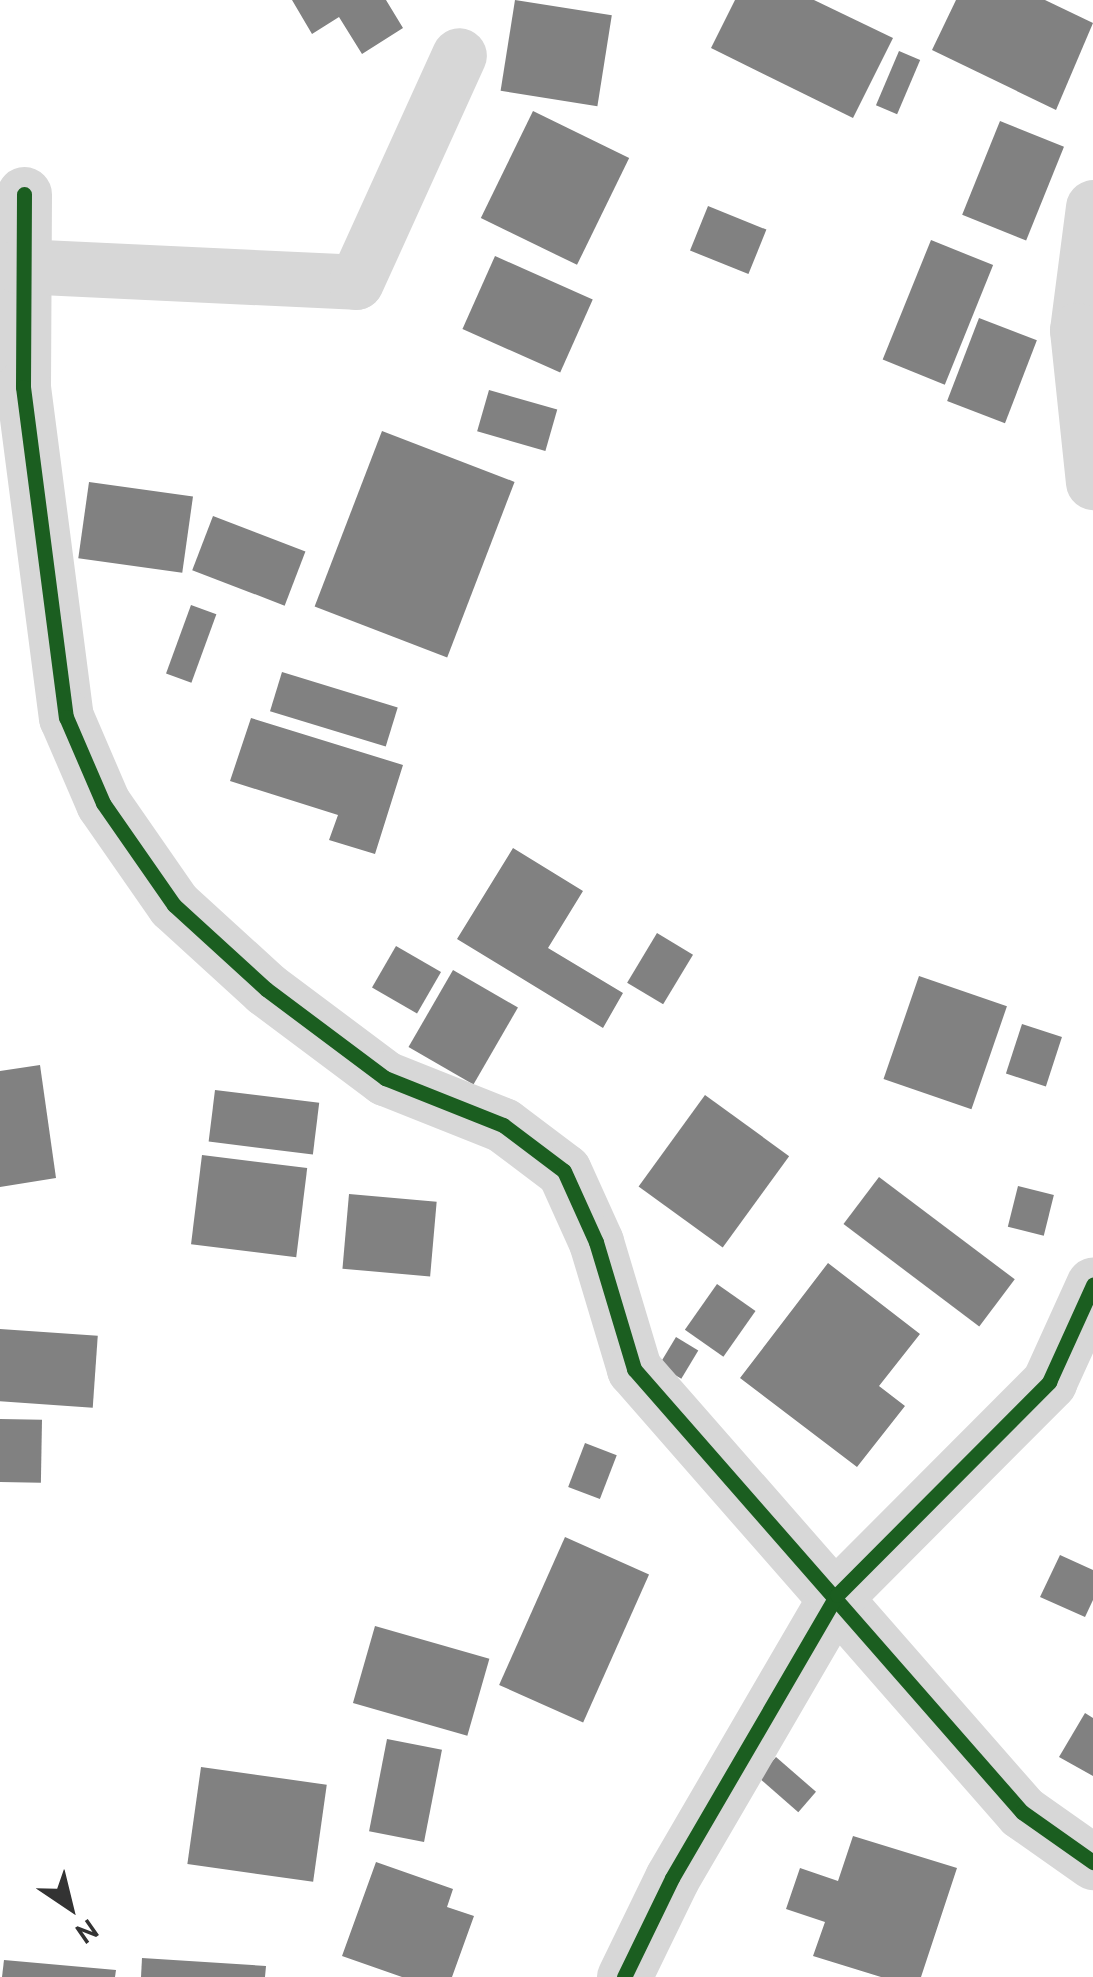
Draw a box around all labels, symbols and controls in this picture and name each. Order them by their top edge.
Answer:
north arrow [20,1857,120,1957]
text: N [69,1912,105,1951]

